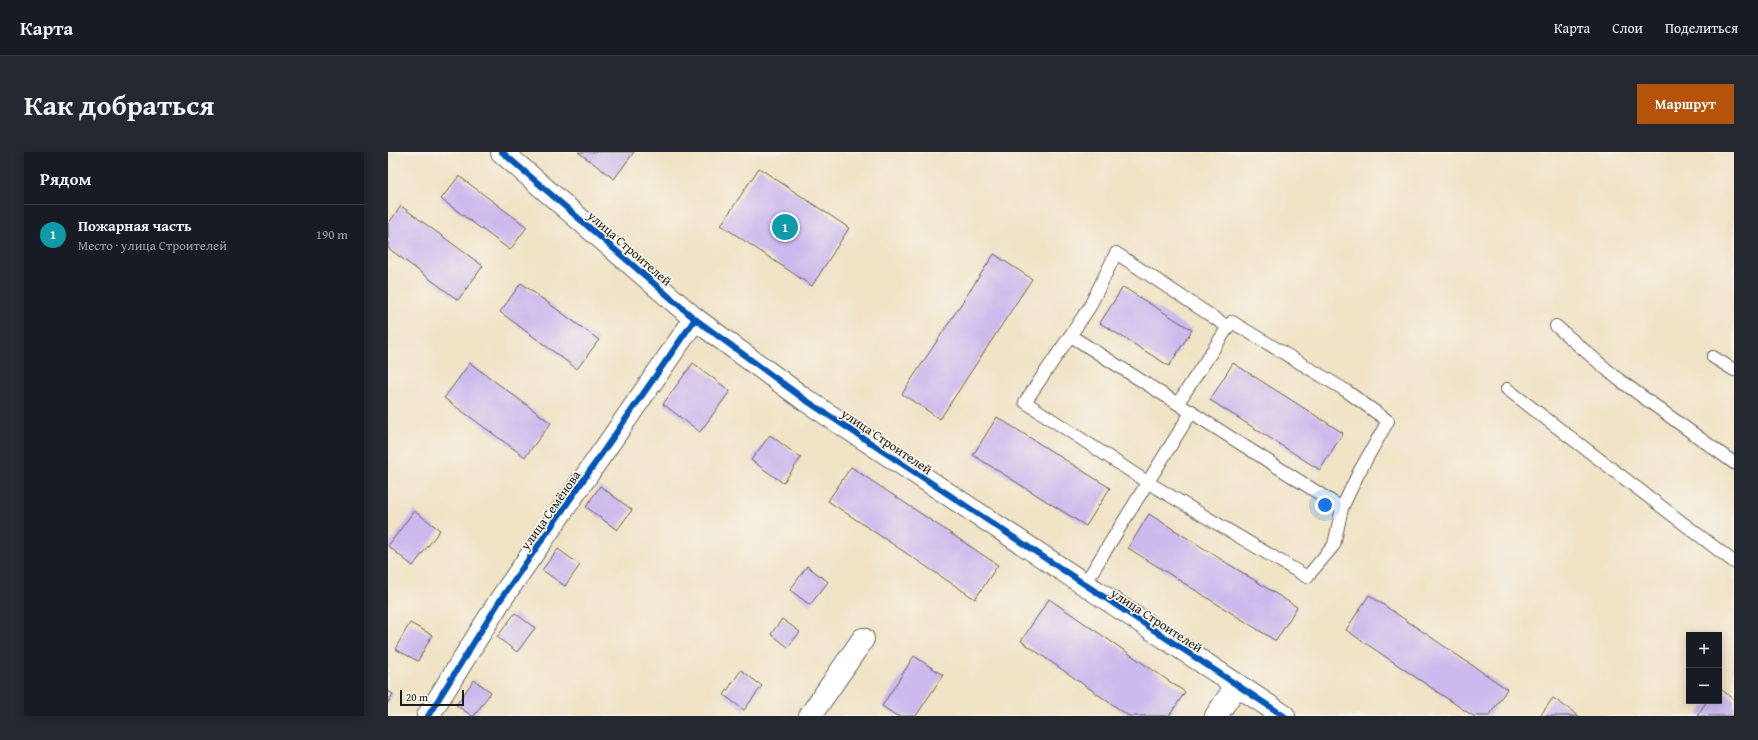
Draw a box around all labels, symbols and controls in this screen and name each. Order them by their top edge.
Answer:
text: Карта [20,14,73,42]
text: Карта [1554,18,1590,38]
text: Слои [1612,18,1643,38]
text: Поделиться [1665,18,1738,38]
text: Как добраться [24,84,214,125]
button: Маршрут [1637,84,1734,124]
text: Рядом [40,166,91,191]
street label: улица Строителей [583,206,676,291]
pin: 1 [772,212,798,242]
text: Пожарная часть [78,215,192,236]
text: 1 [50,225,56,244]
text: 190 m [316,225,348,244]
text: Место · улица Строителей [78,236,227,255]
street label: улица Строителей [837,403,936,479]
street label: улица Семёнова [515,466,585,555]
your location [1315,495,1335,515]
street label: улица Строителей [1106,583,1207,657]
map controls [1686,632,1722,704]
button: + [1686,632,1722,668]
button: − [1686,668,1722,704]
scale bar [400,688,464,707]
text: 20 m [406,689,428,705]

